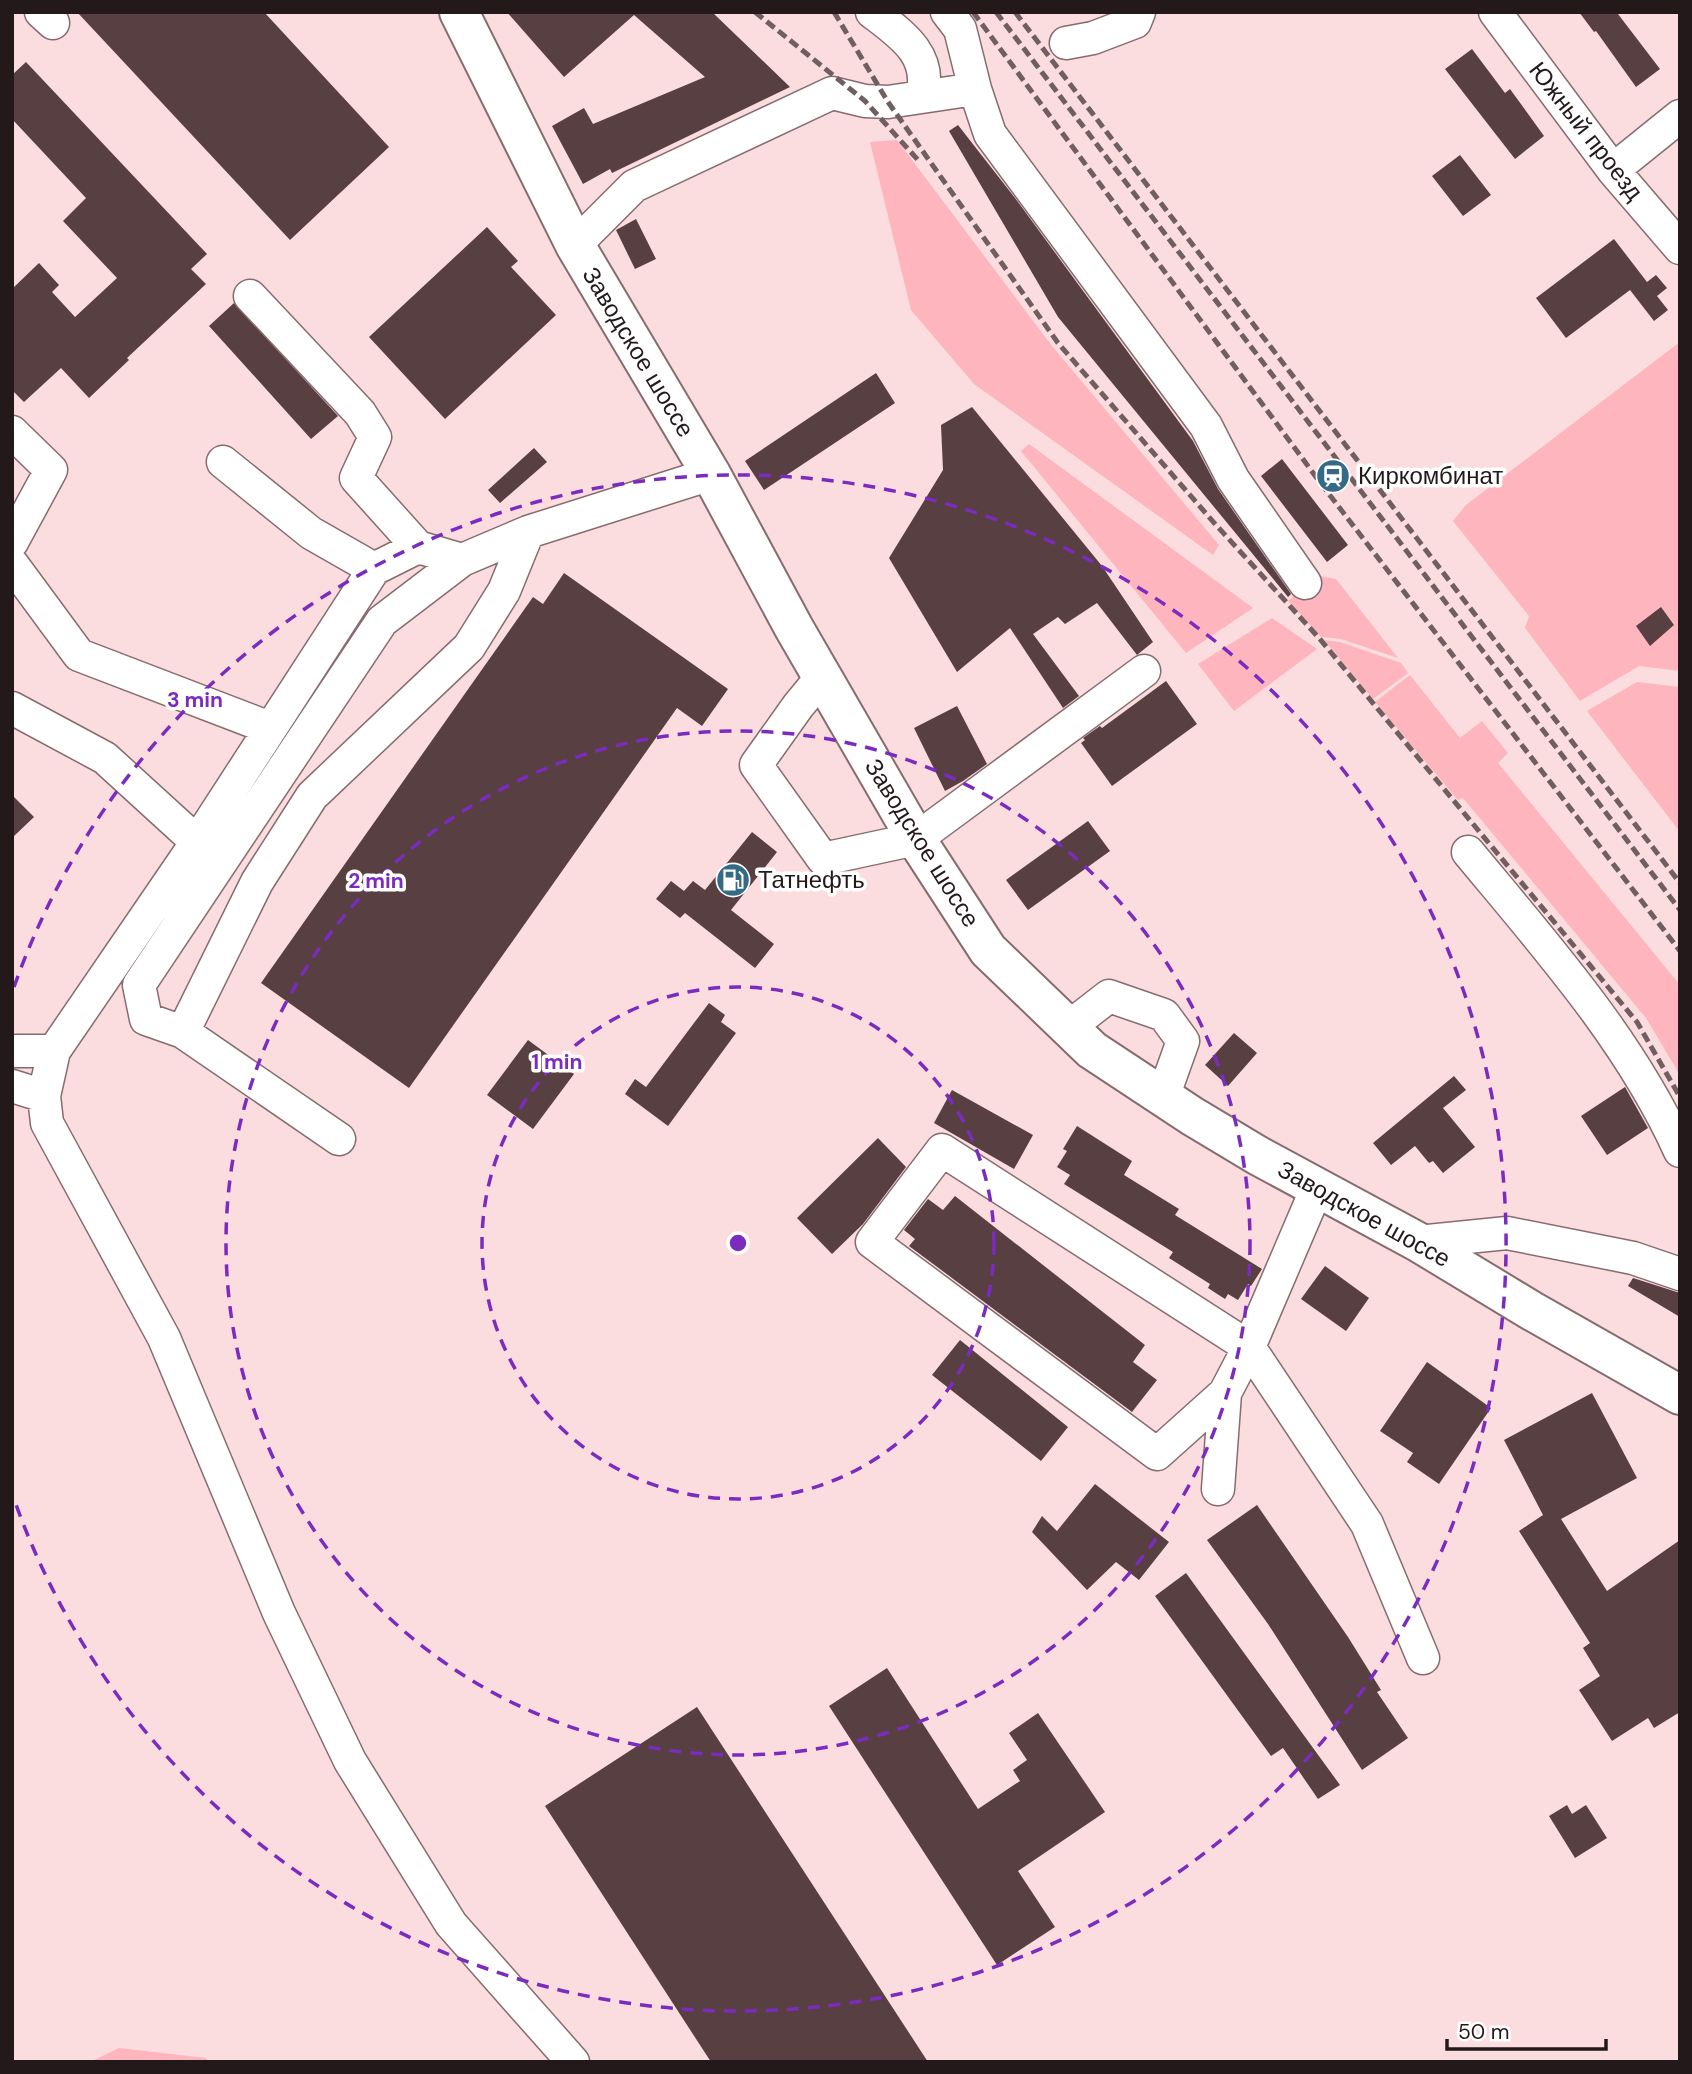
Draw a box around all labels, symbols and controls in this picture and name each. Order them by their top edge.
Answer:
street label: Южный проезд [1523,55,1650,206]
street label: Заводское шоссе [575,261,701,442]
station icon: Киркомбинат [1314,457,1352,495]
place label: Киркомбинат [1358,460,1503,491]
text: 3 min [167,686,223,714]
street label: Заводское шоссе [858,753,987,933]
fuel station icon: Татнефть [714,861,752,899]
place label: Татнефть [758,864,865,895]
text: 2 min [348,867,404,895]
text: 1 min [531,1048,583,1076]
street label: Заводское шоссе [1272,1153,1456,1274]
centre of rings [726,1231,750,1255]
scale bar [1447,2008,1606,2052]
text: 50 m [1458,2018,1509,2046]

